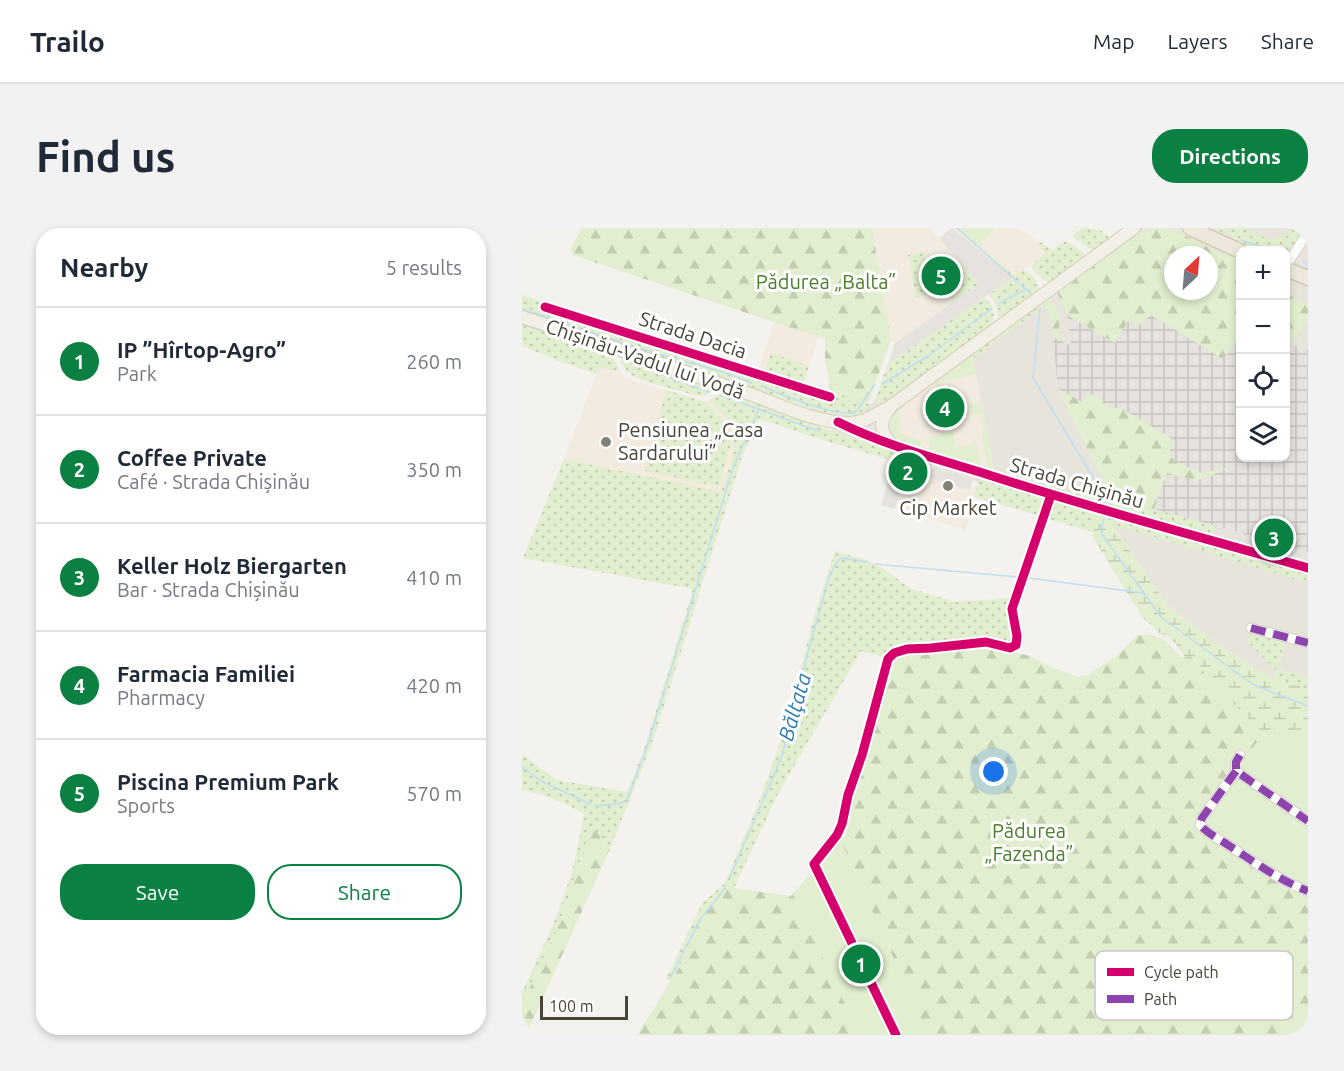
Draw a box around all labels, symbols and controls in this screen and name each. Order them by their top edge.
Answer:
text: Trailo [30,26,105,57]
text: Map [1093,29,1134,53]
text: Layers [1167,29,1228,53]
text: Share [1261,29,1314,53]
button: Directions [1152,129,1308,183]
text: Find us [36,133,175,180]
north arrow [1164,246,1218,300]
map controls [1236,246,1290,462]
button: + [1236,246,1290,300]
text: Nearby [60,253,148,282]
pin: 5 [922,254,960,298]
text: 5 results [386,256,462,279]
park label: Pădurea „Balta” [756,270,896,293]
button: − [1236,300,1290,354]
street label: Strada Dacia [637,306,750,363]
street label: Chișinău-Vadul lui Vodă [543,314,747,403]
text: IP ”Hîrtop-Agro” [117,337,286,362]
text: 1 [74,350,85,373]
text: 260 m [406,350,462,373]
button: locate [1236,354,1290,408]
text: Park [117,362,157,385]
pin: 4 [926,386,964,430]
button: layers [1236,408,1290,462]
place label: Pensiunea „Casa Sardarului” [618,418,763,464]
marker: Pensiunea „Casa Sardarului” [599,435,613,449]
text: Coffee Private [117,445,267,470]
pin: 2 [888,450,928,494]
street label: Strada Chișinău [1008,452,1147,513]
text: 2 [74,458,85,481]
text: 350 m [406,458,462,481]
text: Café · Strada Chișinău [117,470,310,493]
marker: Cip Market [941,479,955,493]
place label: Cip Market [899,496,997,519]
pin: 3 [1254,516,1293,560]
text: Keller Holz Biergarten [117,553,347,578]
text: 3 [74,566,85,589]
text: 410 m [406,566,462,589]
text: Bar · Strada Chișinău [117,578,300,601]
text: Farmacia Familiei [117,661,295,686]
water label: Bălţata [773,670,815,743]
text: 4 [74,674,85,697]
text: 420 m [406,674,462,697]
text: Pharmacy [117,686,205,709]
your location [979,757,1008,786]
text: Piscina Premium Park [117,769,339,794]
text: 5 [74,782,85,805]
text: 570 m [406,782,462,805]
text: Sports [117,794,175,817]
park label: Pădurea „Fazenda” [984,819,1074,865]
button: Save [60,864,255,920]
button: Share [267,864,462,920]
pin: 1 [842,942,880,986]
legend [1095,951,1293,1020]
text: Cycle path [1144,963,1219,981]
text: Path [1144,990,1177,1008]
scale bar [540,993,628,1020]
text: 100 m [549,997,594,1015]

